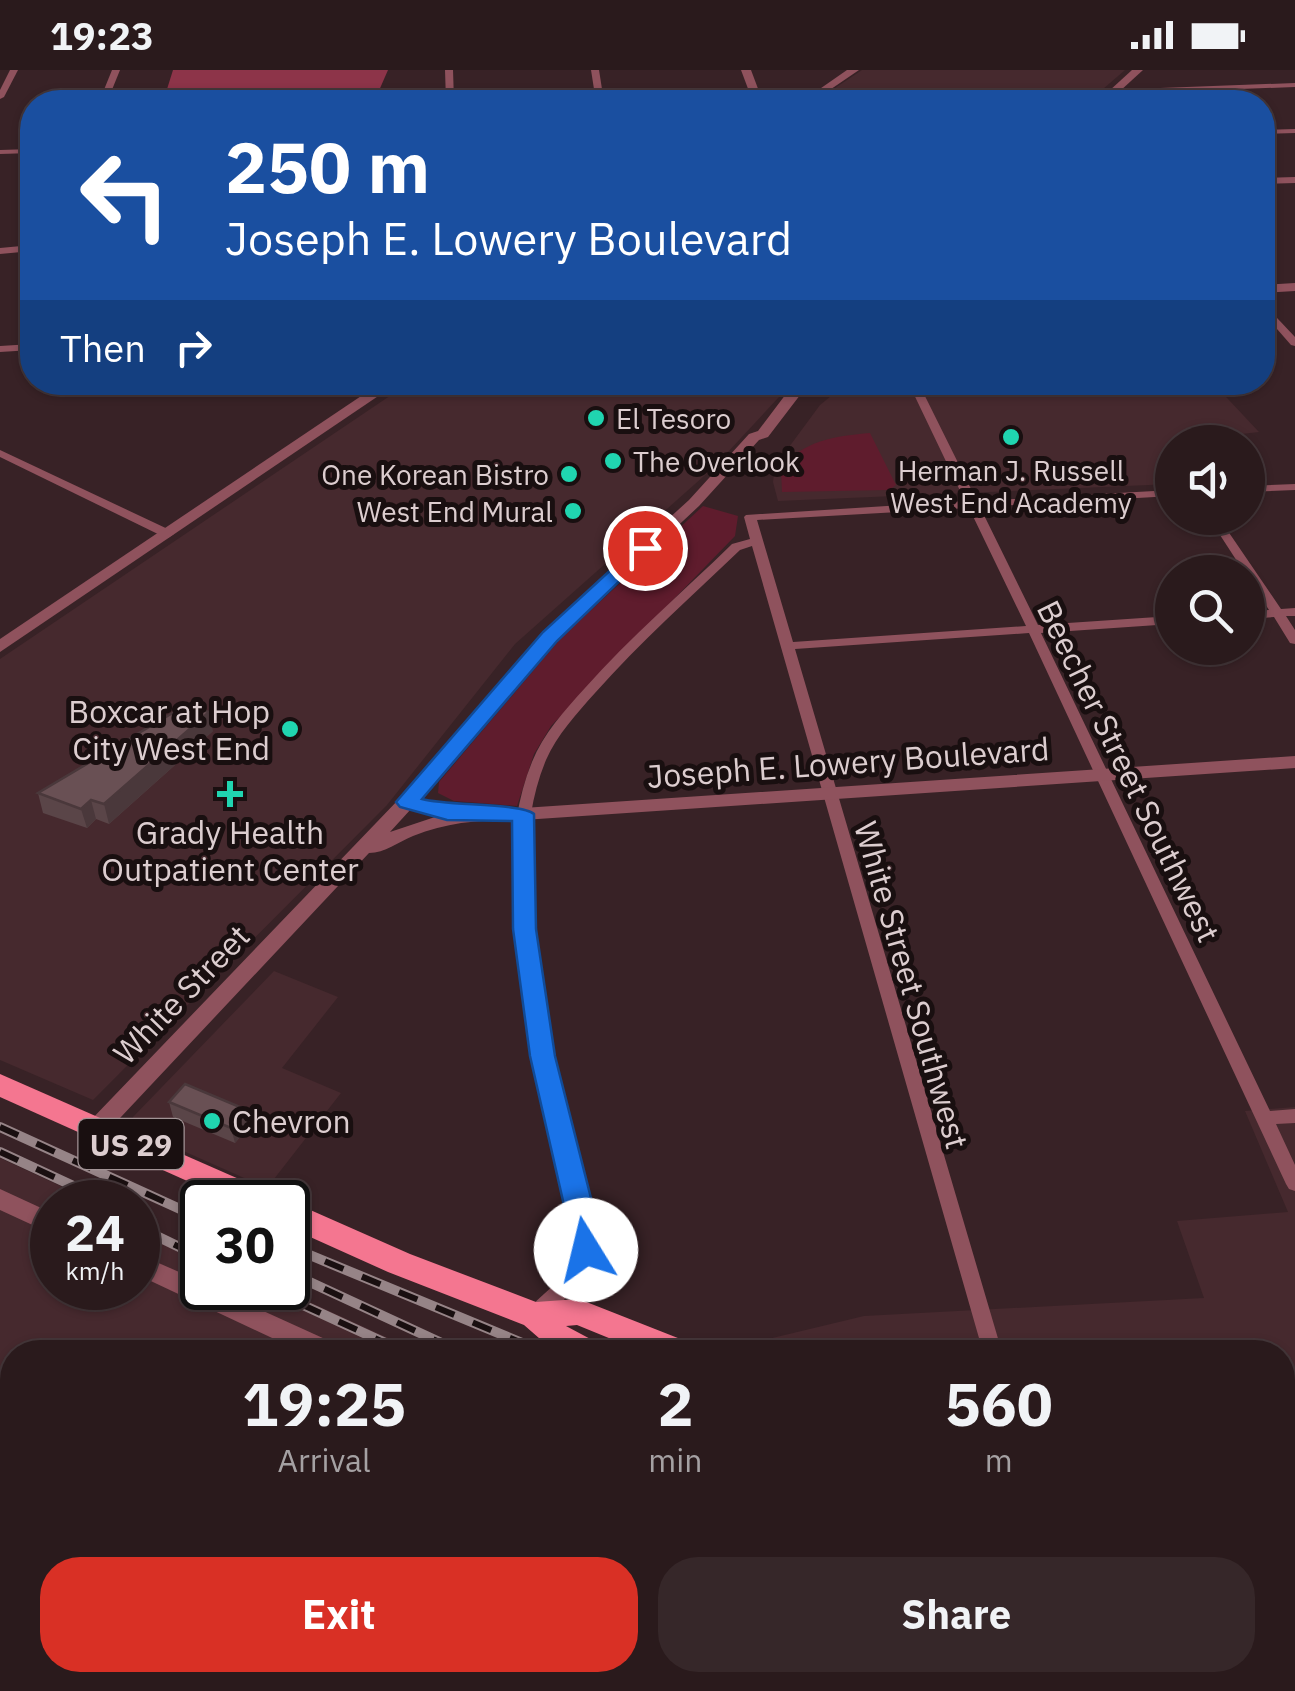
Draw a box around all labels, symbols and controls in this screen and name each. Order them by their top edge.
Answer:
text: 19:23 [50,11,154,60]
text: 250 m [225,121,430,212]
icon: left [60,130,190,260]
text: Joseph E. Lowery Boulevard [225,209,792,267]
icon: right [166,320,221,375]
text: Then [60,323,146,372]
place label: El Tesoro [616,400,731,437]
marker: El Tesoro [585,407,607,429]
map controls [1155,425,1265,665]
button: sound [1155,425,1265,535]
marker: Herman J. Russell West End Academy [1000,426,1022,448]
place label: The Overlook [633,443,800,480]
marker: The Overlook [602,450,624,472]
place label: Herman J. Russell West End Academy [890,452,1132,521]
place label: One Korean Bistro [321,456,549,493]
marker: One Korean Bistro [558,463,580,485]
place label: West End Mural [357,493,553,530]
marker: West End Mural [562,500,584,522]
pin [603,506,688,591]
icon: arrive [618,521,673,576]
button: search [1155,555,1265,665]
street label: Beecher Street Southwest [1028,593,1230,949]
place label: Boxcar at Hop City West End [68,690,270,769]
marker: Boxcar at Hop City West End [279,718,301,740]
street label: Joseph E. Lowery Boulevard [645,727,1051,797]
marker: Grady Health Outpatient Center [217,781,243,807]
place label: Grady Health Outpatient Center [101,811,359,890]
street label: White Street Southwest [845,816,979,1154]
street label: White Street [104,915,258,1073]
place label: Chevron [232,1100,351,1142]
marker: Chevron [201,1110,223,1132]
road number: US 29 [78,1119,184,1169]
speed limit sign: 30 [180,1180,310,1310]
position arrow [534,1198,638,1302]
text: 24 [65,1200,125,1265]
text: km/h [66,1254,124,1287]
text: 19:25 [242,1364,406,1443]
text: 2 [657,1364,693,1443]
text: 560 [945,1364,1053,1443]
text: Arrival [278,1439,371,1481]
text: min [648,1439,702,1481]
text: m [985,1439,1013,1481]
button: Exit [40,1557,638,1672]
button: Share [658,1557,1255,1672]

